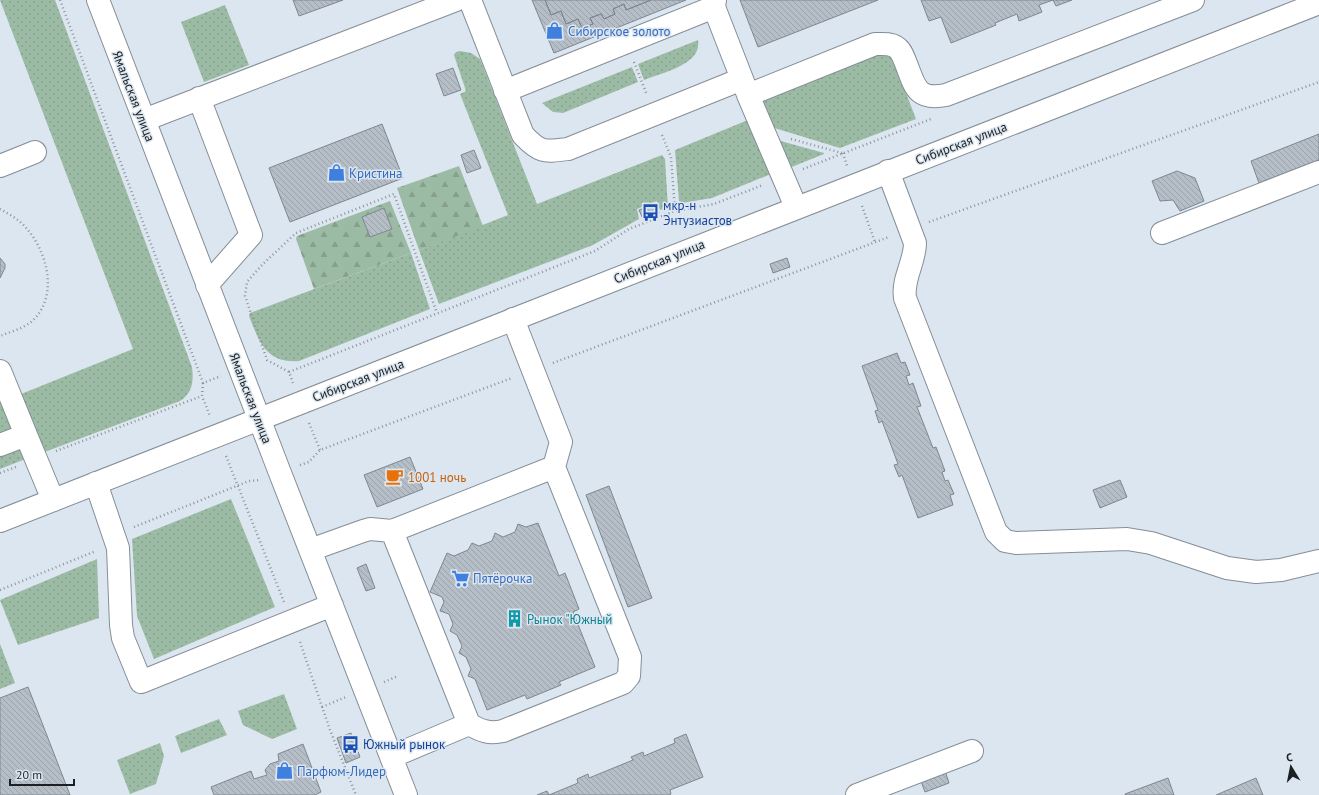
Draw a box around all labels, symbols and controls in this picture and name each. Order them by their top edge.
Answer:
shop icon: Сибирское золото [545,21,565,41]
place label: Сибирское золото [568,23,670,40]
street label: Ямальская улица [108,48,159,144]
street label: Сибирская улица [913,118,1009,169]
shop icon: Кристина [326,163,346,183]
place label: Кристина [349,165,402,182]
place label: мкр-н Энтузиастов [663,197,732,229]
bus stop icon: мкр-н Энтузиастов [640,202,660,222]
street label: Сибирская улица [611,235,707,287]
street label: Ямальская улица [225,350,276,446]
street label: Сибирская улица [310,355,406,406]
cafe icon: 1001 ночь [385,467,405,487]
place label: 1001 ночь [408,469,466,486]
supermarket icon: Пятёрочка [450,568,470,588]
place label: Пятёрочка [473,570,532,587]
building icon: Рынок "Южный [504,609,524,629]
place label: Рынок "Южный [527,611,612,628]
bus stop icon: Южный рынок [340,734,360,754]
place label: Южный рынок [363,736,446,753]
north arrow [1271,747,1311,787]
text: С [1285,750,1294,765]
scale bar [10,761,74,787]
shop icon: Парфюм-Лидер [274,761,294,781]
place label: Парфюм-Лидер [297,763,386,780]
text: 20 m [16,767,42,782]

